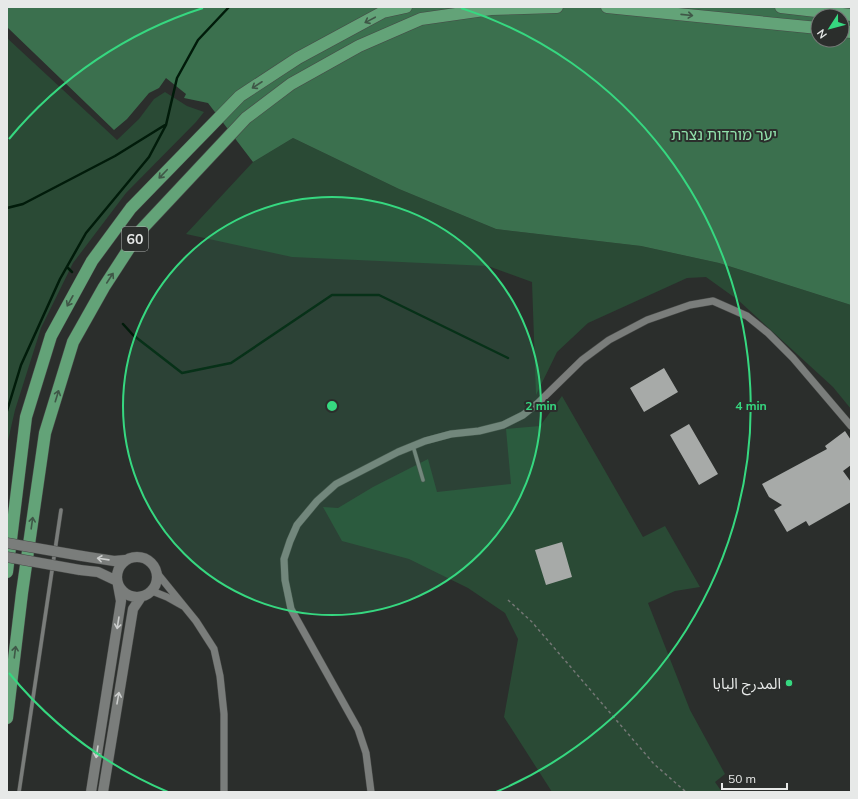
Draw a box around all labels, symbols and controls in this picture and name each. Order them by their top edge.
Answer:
north arrow [810,8,850,48]
one-way arrow [680,11,693,19]
one-way arrow [364,16,376,24]
text: N [814,26,830,41]
one-way arrow [252,81,263,89]
park label: יער מורדות נצרת [671,125,777,144]
one-way arrow [159,169,168,179]
road number: 60 [122,227,148,251]
one-way arrow [106,273,114,284]
one-way arrow [66,294,74,306]
one-way arrow [53,390,61,402]
text: 2 min [525,398,557,413]
text: 4 min [735,398,767,413]
centre of rings [325,399,339,413]
one-way arrow [28,517,36,530]
one-way arrow [97,555,110,563]
one-way arrow [114,616,122,629]
one-way arrow [11,646,19,659]
place label: المدرج البابا [712,674,781,696]
marker: المدرج البابا [784,678,794,688]
one-way arrow [114,692,122,705]
one-way arrow [93,745,101,758]
scale bar [722,765,787,791]
text: 50 m [728,771,756,786]

